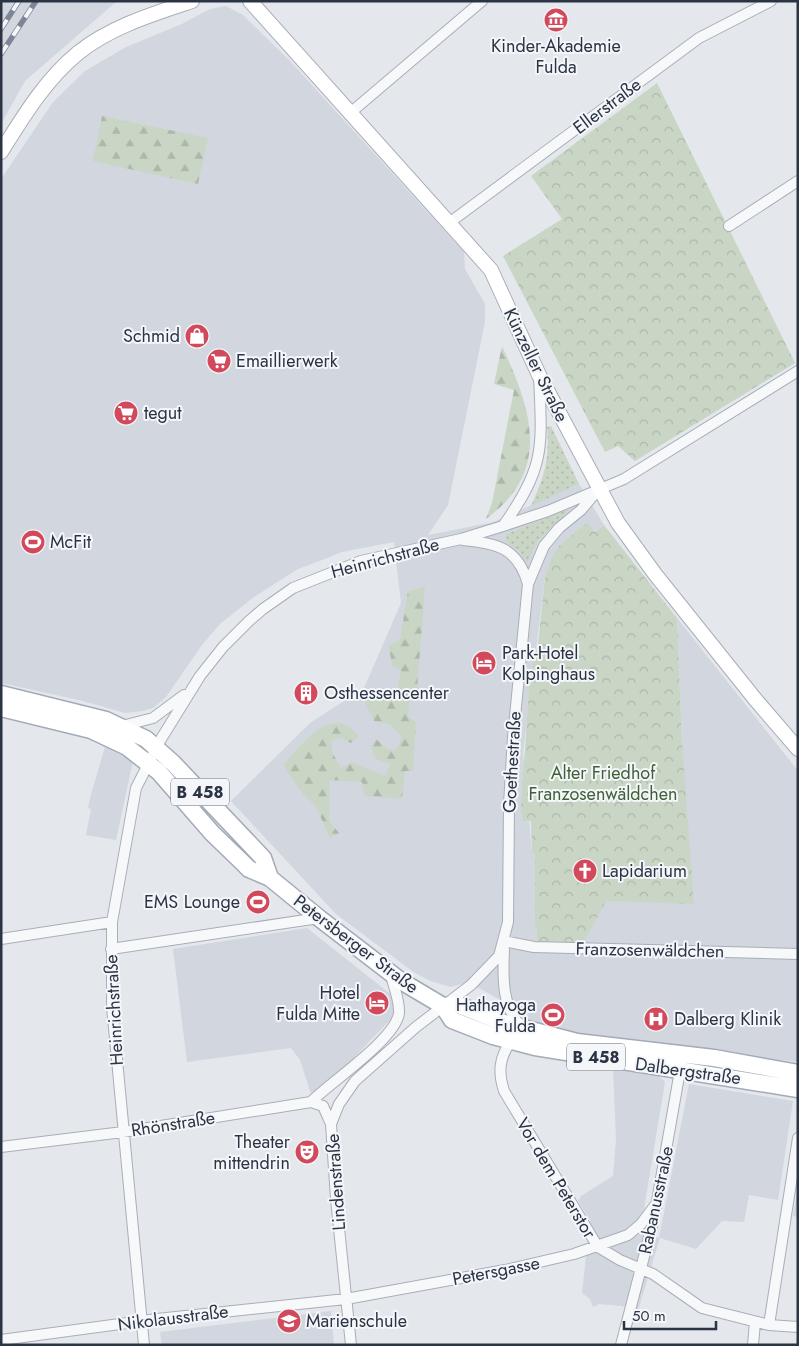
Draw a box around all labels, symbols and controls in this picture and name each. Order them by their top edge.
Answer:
museum icon: Kinder-Akademie Fulda [543,7,569,33]
place label: Kinder-Akademie Fulda [491,33,621,80]
street label: Ellerstraße [567,72,647,140]
street label: Künzeller Straße [497,304,575,426]
place label: Schmid [123,323,180,349]
shop icon: Schmid [184,323,210,349]
supermarket icon: Emaillierwerk [206,348,232,374]
place label: Emaillierwerk [236,348,338,374]
supermarket icon: tegut [113,400,139,426]
place label: tegut [144,400,182,426]
sports icon: McFit [20,529,46,555]
place label: McFit [50,529,92,555]
street label: Heinrichstraße [328,531,442,585]
place label: Park-Hotel Kolpinghaus [502,640,595,687]
hotel icon: Park-Hotel Kolpinghaus [471,650,497,676]
building icon: Osthessencenter [293,680,319,706]
place label: Osthessencenter [324,680,450,706]
street label: Goethestraße [496,710,528,814]
park label: Alter Friedhof Franzosenwäldchen [529,760,677,807]
road number: B 458 [171,779,229,806]
church icon: Lapidarium [572,858,598,884]
place label: Lapidarium [602,858,687,884]
street label: Petersberger Straße [288,888,424,1000]
place label: EMS Lounge [144,889,240,915]
sports icon: EMS Lounge [245,889,271,915]
street label: Franzosenwäldchen [575,936,725,964]
street label: Heinrichstraße [98,954,130,1066]
place label: Hotel Fulda Mitte [276,980,360,1027]
hotel icon: Hotel Fulda Mitte [364,990,390,1016]
place label: Hathayoga Fulda [456,992,536,1039]
sports icon: Hathayoga Fulda [540,1002,566,1028]
hospital icon: Dalberg Klinik [643,1006,669,1032]
place label: Dalberg Klinik [674,1006,781,1032]
road number: B 458 [567,1044,625,1070]
street label: Dalbergstraße [633,1051,743,1091]
street label: Rhönstraße [129,1105,217,1143]
street label: Vor dem Peterstor [510,1113,603,1244]
place label: Theater mittendrin [213,1129,291,1176]
street label: Lindenstraße [320,1133,352,1231]
theatre icon: Theater mittendrin [294,1139,320,1165]
street label: Rabanusstraße [632,1144,680,1256]
street label: Petersgasse [450,1250,542,1292]
street label: Nikolausstraße [116,1298,230,1338]
scale bar [624,1298,716,1330]
text: 50 m [632,1305,666,1327]
school or university icon: Marienschule [276,1308,302,1334]
place label: Marienschule [306,1308,407,1334]

